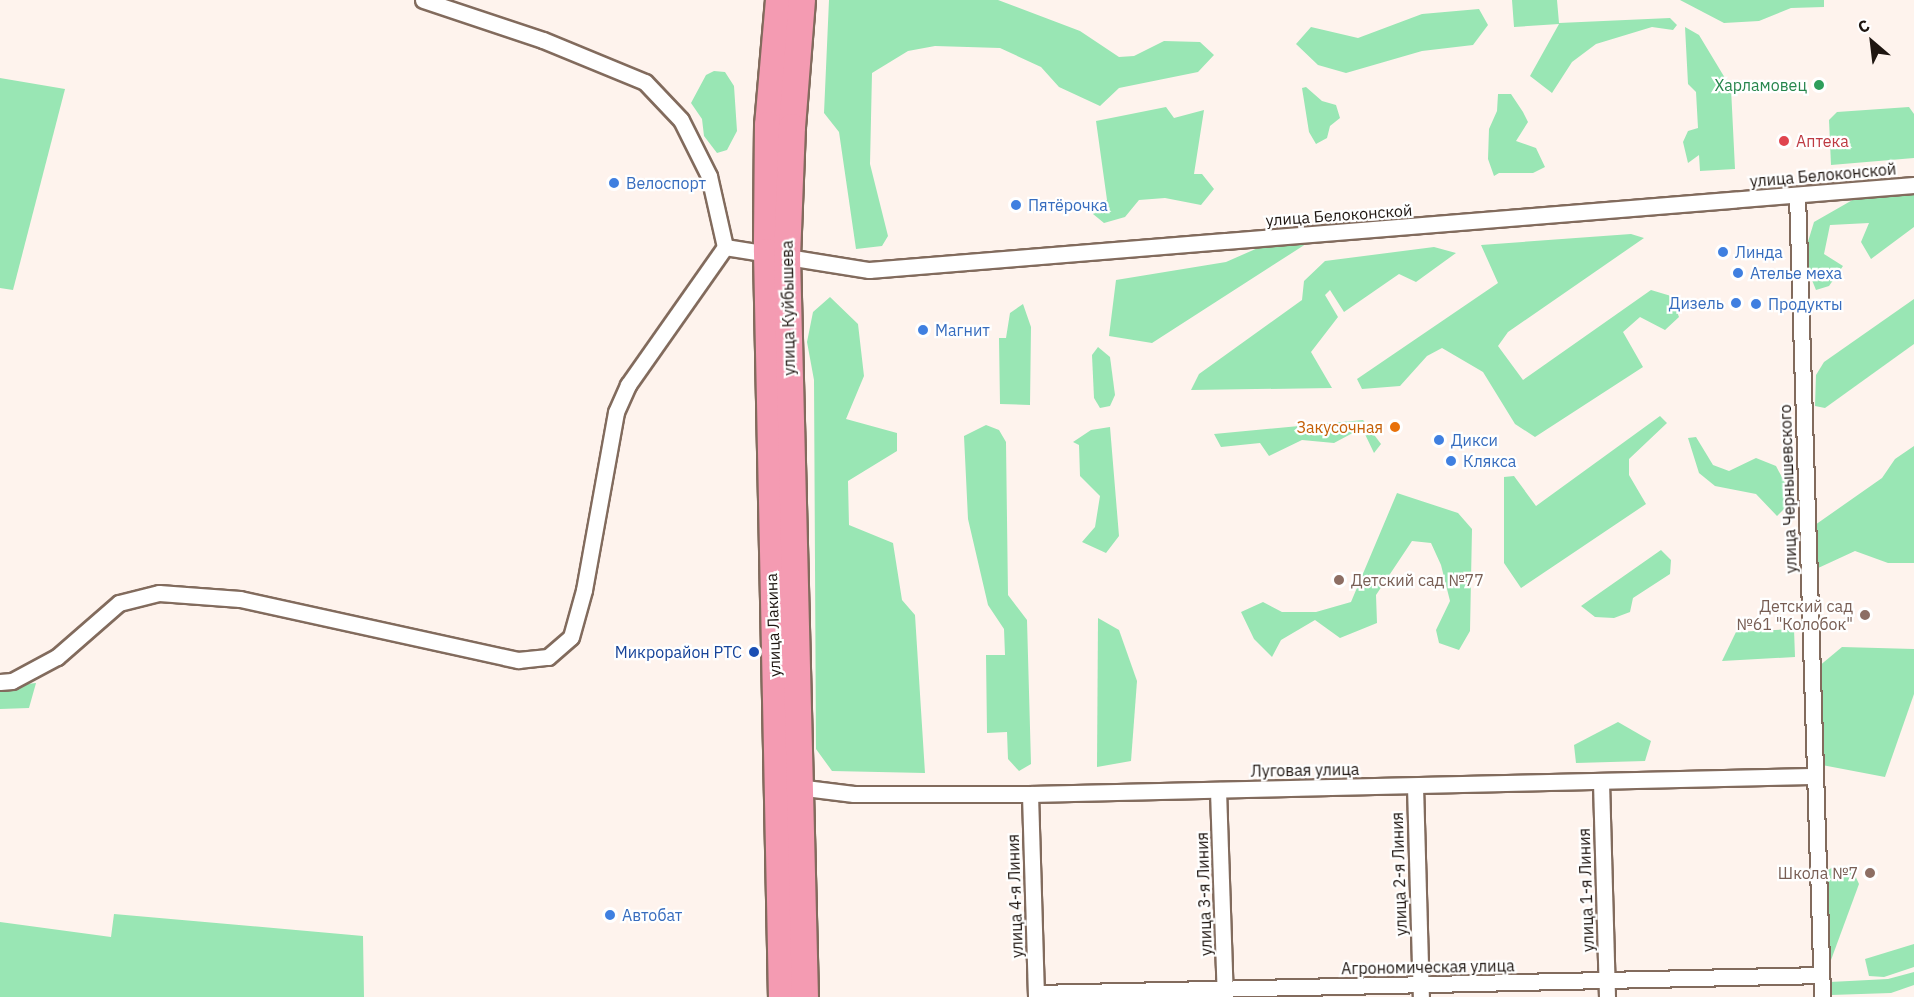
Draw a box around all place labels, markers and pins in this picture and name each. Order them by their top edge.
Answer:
place label: Харламовец [1715,75,1807,95]
marker: Харламовец [1812,78,1826,92]
place label: Аптека [1796,131,1849,151]
marker: Аптека [1777,134,1791,148]
place label: Велоспорт [626,173,706,193]
marker: Велоспорт [607,176,621,190]
place label: Пятёрочка [1028,195,1108,215]
marker: Пятёрочка [1009,198,1023,212]
place label: Линда [1735,242,1783,262]
marker: Линда [1716,245,1730,259]
place label: Ателье меха [1750,263,1842,283]
marker: Ателье меха [1731,266,1745,280]
place label: Дизель [1669,293,1724,313]
place label: Продукты [1768,294,1843,314]
marker: Дизель [1729,296,1743,310]
marker: Продукты [1749,297,1763,311]
place label: Магнит [935,320,990,340]
marker: Магнит [916,323,930,337]
place label: Закусочная [1296,417,1383,437]
marker: Закусочная [1388,420,1402,434]
place label: Дикси [1451,430,1498,450]
marker: Дикси [1432,433,1446,447]
place label: Клякса [1463,451,1516,471]
marker: Клякса [1444,454,1458,468]
place label: Детский сад №77 [1351,570,1484,590]
marker: Детский сад №77 [1332,573,1346,587]
place label: Детский сад №61 "Колобок" [1736,596,1853,634]
marker: Детский сад №61 "Колобок" [1858,608,1872,622]
place label: Микрорайон РТС [615,642,742,662]
marker: Микрорайон РТС [747,645,761,659]
place label: Школа №7 [1778,863,1858,883]
marker: Школа №7 [1863,866,1877,880]
place label: Автобат [622,905,682,925]
marker: Автобат [603,908,617,922]

